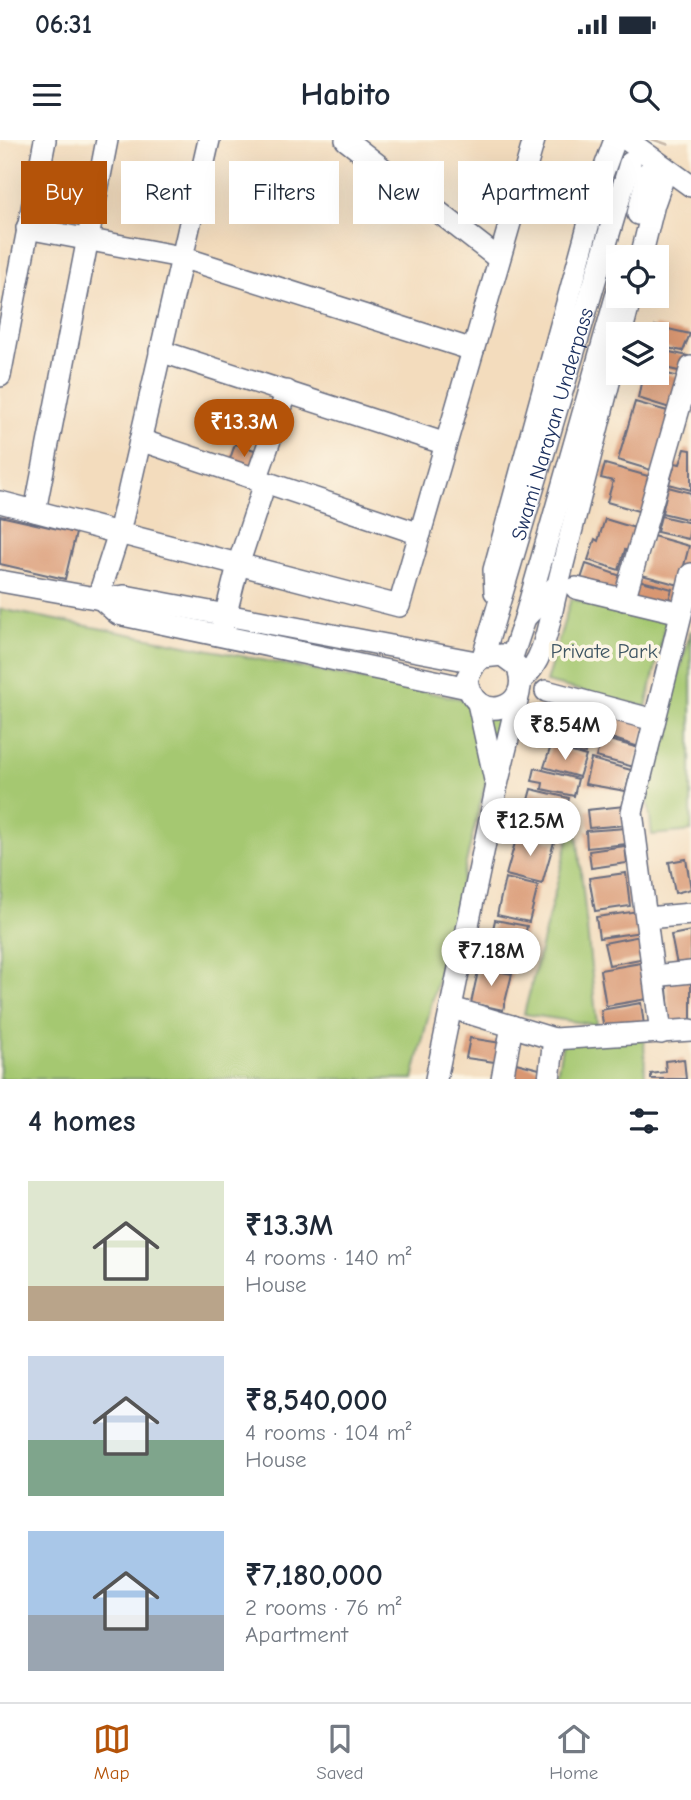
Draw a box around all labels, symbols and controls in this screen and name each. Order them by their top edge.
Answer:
text: 06:31 [35,10,92,40]
icon: menu [28,76,66,114]
text: Habito [301,76,390,113]
icon: search [625,76,663,114]
chip: Buy [21,161,107,224]
chip: Rent [121,161,215,224]
chip: Filters [229,161,339,224]
chip: New [353,161,444,224]
chip: Apartment [458,161,613,224]
map controls [606,245,669,385]
button: locate [606,245,669,308]
street label: Swami Narayan Underpass [506,305,598,543]
button: layers [606,322,669,385]
pin: ₹13.3M [187,400,301,459]
text: ₹13.3M [210,408,278,435]
park label: Private Park [550,639,658,663]
pin: ₹8.54M [508,702,622,762]
text: ₹8.54M [530,711,600,738]
pin: ₹12.5M [473,798,587,858]
text: ₹12.5M [496,807,564,834]
pin: ₹7.18M [434,928,548,988]
text: ₹7.18M [457,937,525,964]
icon: filters [625,1102,663,1140]
text: 4 homes [28,1104,135,1139]
text: ₹13.3M [245,1208,333,1243]
icon: home [84,1209,168,1293]
text: 4 rooms · 140 m² [245,1244,412,1271]
text: House [245,1271,307,1298]
text: ₹8,540,000 [245,1383,388,1418]
icon: home [84,1384,168,1468]
text: 4 rooms · 104 m² [245,1419,412,1446]
text: House [245,1446,307,1473]
text: ₹7,180,000 [245,1558,383,1593]
icon: home [84,1559,168,1643]
text: 2 rooms · 76 m² [245,1594,401,1621]
text: Apartment [245,1621,348,1648]
tab: Map [93,1720,131,1784]
tab: Saved [316,1720,364,1784]
tab: Home [549,1720,598,1784]

